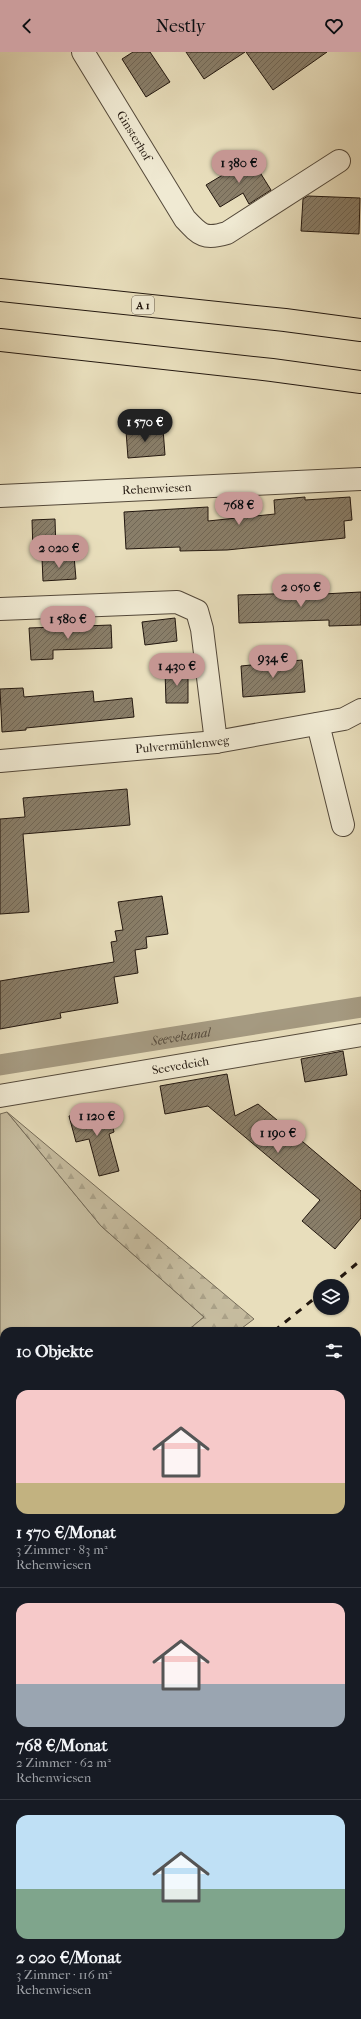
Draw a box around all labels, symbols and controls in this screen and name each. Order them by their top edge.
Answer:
icon: back [16,15,38,37]
icon: heart [323,15,345,37]
text: Nestly [156,16,205,37]
street label: Ginsterhof [114,108,156,165]
pin: 1 380 € [202,150,276,184]
text: 1 380 € [221,155,257,170]
road number: A 1 [132,296,154,314]
pin: 1 570 € [108,409,182,443]
text: 1 570 € [127,414,163,429]
street label: Rehenwiesen [122,480,192,497]
pin: 768 € [211,492,267,526]
text: 768 € [224,497,254,512]
pin: 2 020 € [22,535,96,569]
text: 2 020 € [38,540,80,555]
pin: 2 050 € [264,574,338,608]
text: 2 050 € [281,579,321,594]
pin: 1 580 € [31,606,105,640]
text: 1 580 € [49,611,87,626]
pin: 934 € [245,645,301,679]
text: 934 € [258,650,288,665]
pin: 1 430 € [140,653,214,687]
text: 1 430 € [158,658,196,673]
street label: Pulvermühlenweg [135,733,231,756]
water label: Seevekanal [149,1024,214,1049]
street label: Seevedeich [151,1054,210,1077]
pin: 1 120 € [60,1103,134,1137]
text: 1 120 € [79,1108,115,1123]
pin: 1 190 € [241,1120,315,1154]
text: 1 190 € [260,1125,296,1140]
map controls [313,1279,349,1315]
button: layers [313,1279,349,1315]
icon: filters [323,1340,345,1362]
text: 10 Objekte [16,1341,93,1361]
icon: home [145,1416,217,1488]
text: 1 570 €/Monat [16,1522,116,1542]
text: 3 Zimmer · 83 m² [16,1542,108,1557]
text: Rehenwiesen [16,1557,91,1572]
icon: home [145,1629,217,1701]
text: 768 €/Monat [16,1735,107,1755]
text: 2 Zimmer · 62 m² [16,1755,111,1770]
text: Rehenwiesen [16,1770,91,1785]
icon: home [145,1841,217,1913]
text: 2 020 €/Monat [16,1947,121,1967]
text: 3 Zimmer · 116 m² [16,1967,112,1982]
text: Rehenwiesen [16,1982,91,1997]

